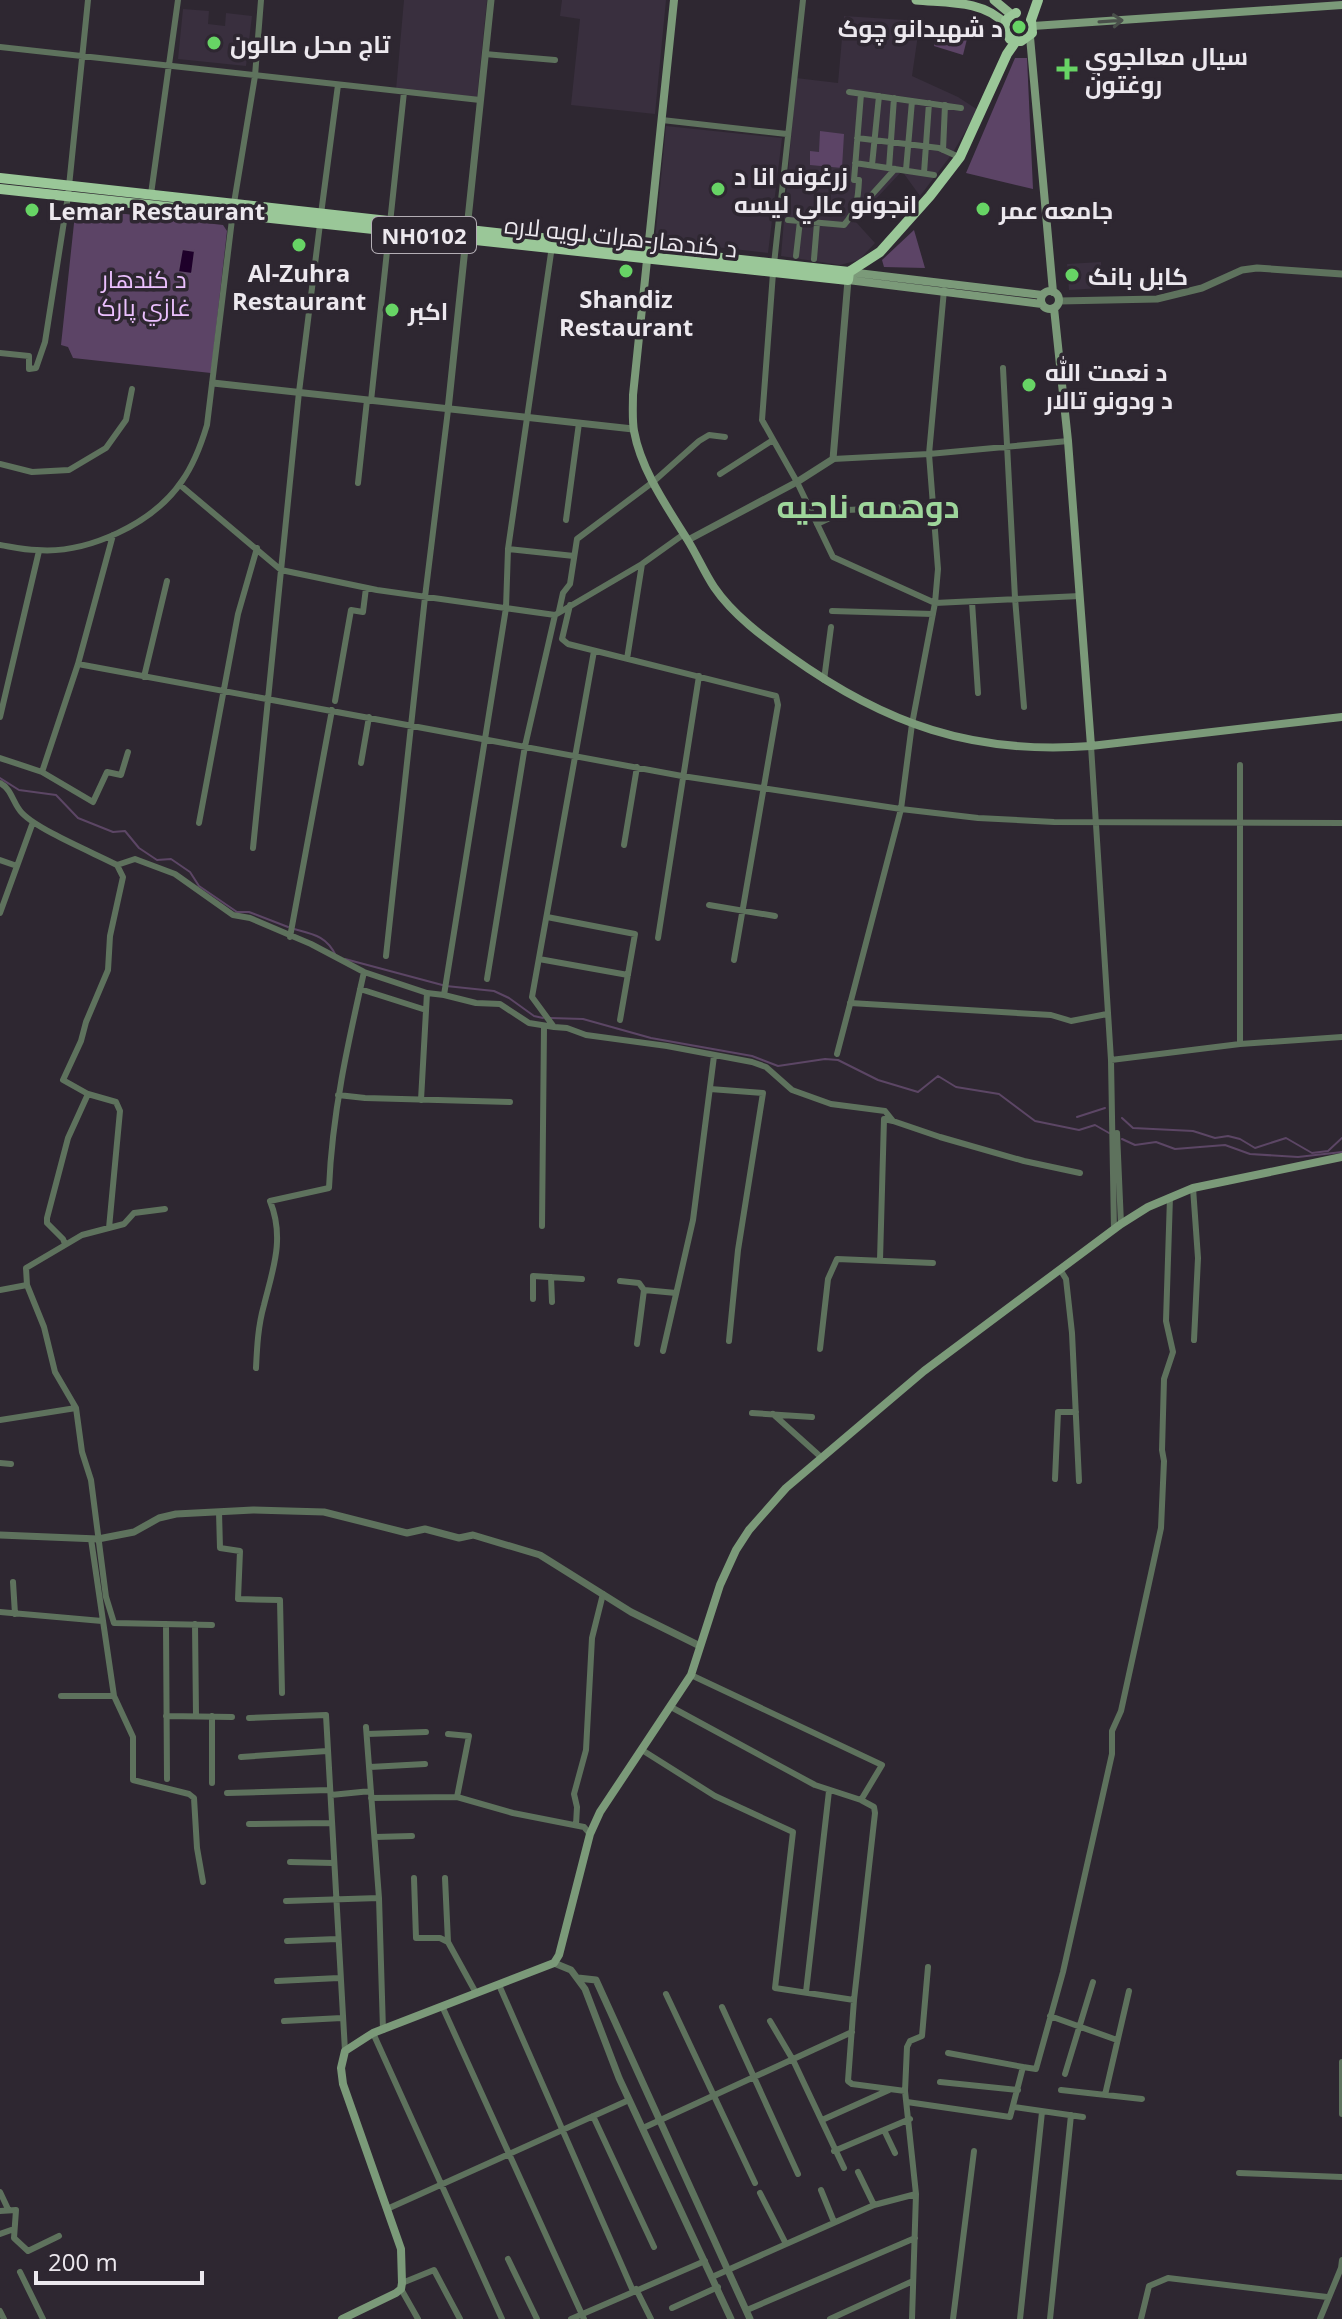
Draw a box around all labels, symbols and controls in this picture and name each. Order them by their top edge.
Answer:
place label: د شهيدانو چوک [838,11,1003,46]
one-way arrow [1097,13,1124,28]
marker: د شهيدانو چوک [1010,18,1028,36]
place label: تاج محل صالون [230,27,391,61]
marker: تاج محل صالون [205,34,223,52]
place label: سيال معالجوي روغتون [1085,39,1248,100]
marker: سيال معالجوي روغتون [1056,58,1078,80]
place label: زرغونه انا د انجونو عالي لیسه [734,159,917,224]
marker: زرغونه انا د انجونو عالي لیسه [709,180,727,198]
place label: جامعه عمر [998,193,1113,226]
place label: Lemar Restaurant [48,194,265,227]
marker: جامعه عمر [974,200,992,218]
marker: Lemar Restaurant [23,201,41,219]
street label: د کندهار-هرات لويه لاره [503,207,739,265]
road number: NH0102 [372,217,476,253]
marker: Al-Zuhra Restaurant [290,236,308,254]
place label: Al-Zuhra Restaurant [232,256,366,317]
place label: کابل بانک [1088,259,1188,292]
park label: د کندهار غازي پارک [97,262,191,326]
marker: Shandiz Restaurant [617,262,635,280]
marker: کابل بانک [1063,266,1081,284]
place label: Shandiz Restaurant [559,282,693,343]
place label: اکبر [407,294,448,327]
marker: اکبر [383,301,401,319]
place label: د نعمت الله د ودونو تالار [1044,355,1173,416]
marker: د نعمت الله د ودونو تالار [1020,376,1038,394]
district label: دوهمه ناحیه [776,484,960,527]
scale bar [36,2235,202,2285]
text: 200 m [48,2245,118,2278]

